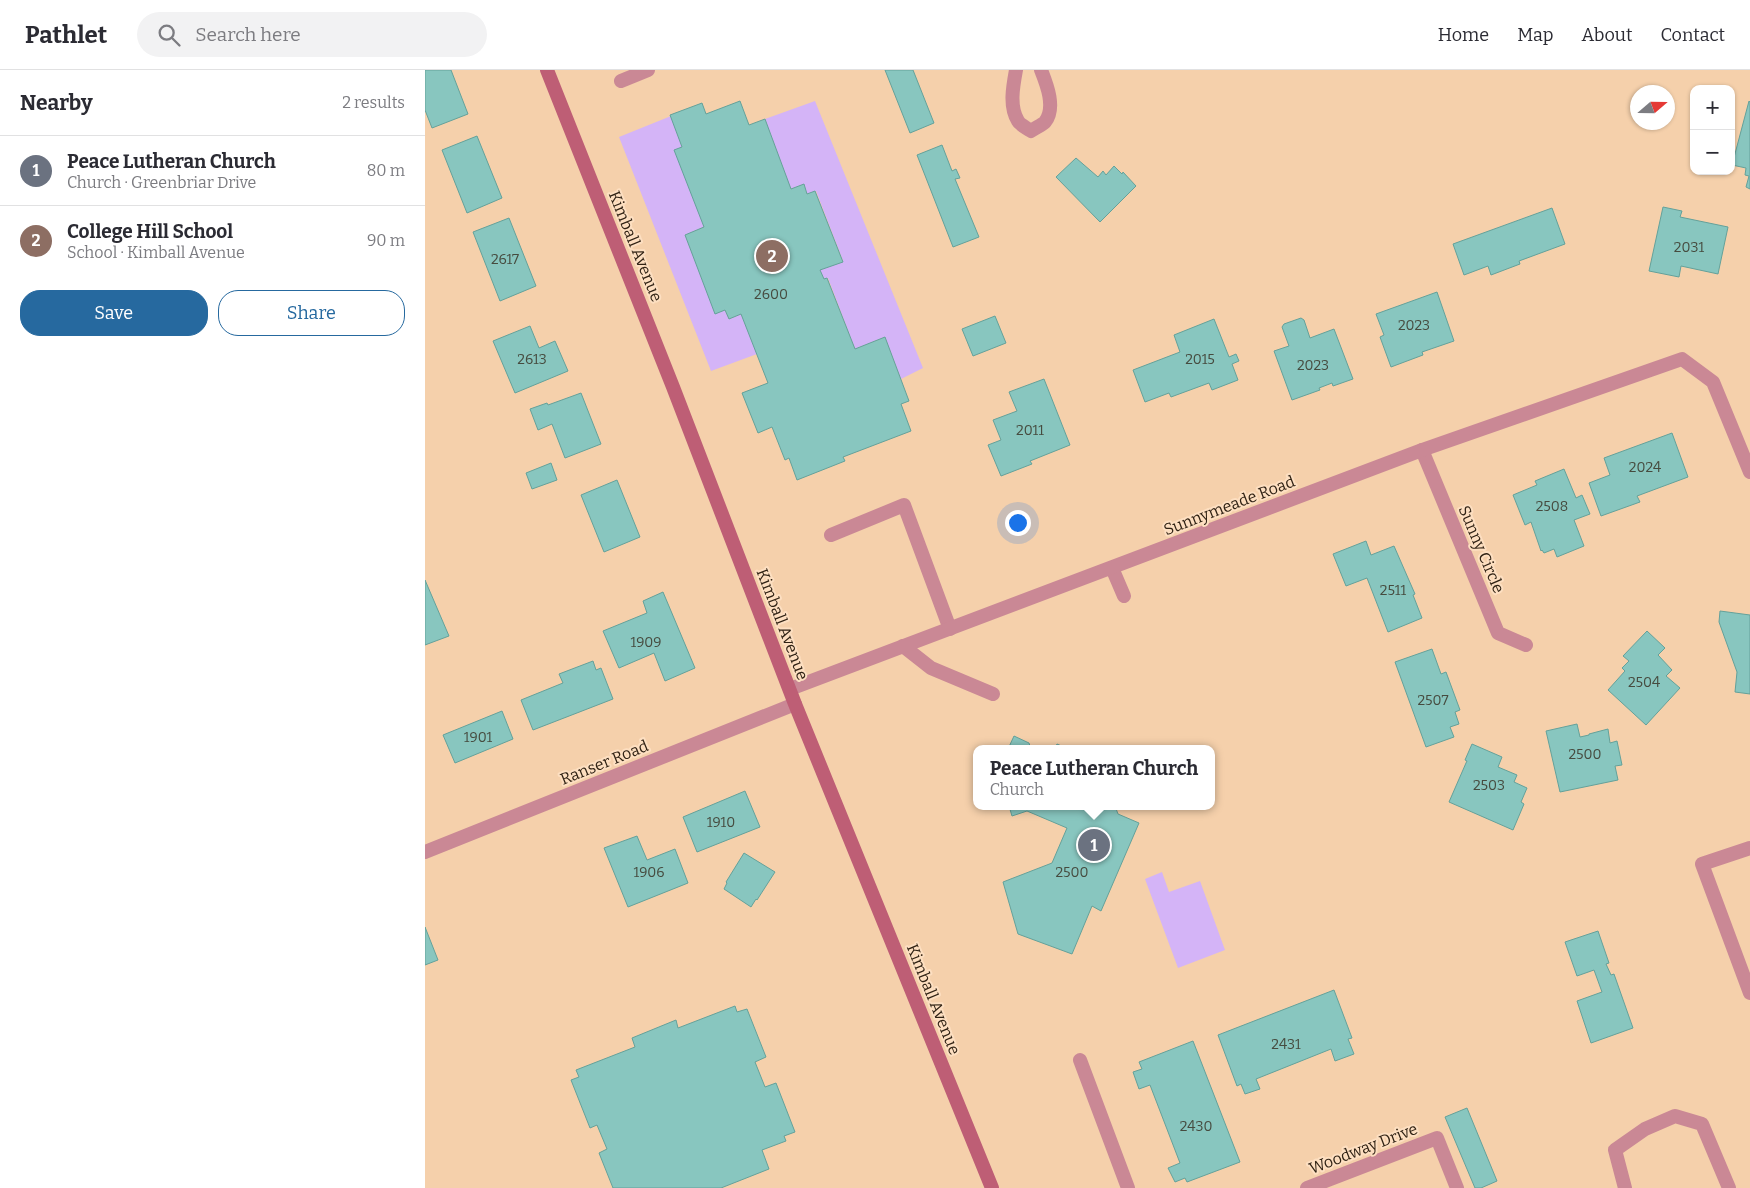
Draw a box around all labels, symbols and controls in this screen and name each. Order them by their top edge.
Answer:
search box [137,12,487,57]
text: Pathlet [25,21,107,49]
icon: search [155,21,183,49]
text: Search here [195,23,301,46]
text: Home [1438,24,1489,46]
text: Map [1517,24,1553,46]
text: About [1581,24,1632,46]
text: Contact [1660,24,1725,46]
north arrow [1630,85,1675,130]
map controls [1690,85,1735,175]
button: + [1690,85,1735,130]
text: Nearby [20,90,93,116]
text: 2 results [342,93,405,112]
button: − [1690,130,1735,175]
text: Peace Lutheran Church [67,150,276,173]
text: 1 [33,161,39,180]
text: 80 m [367,161,405,180]
text: Church · Greenbriar Drive [67,173,256,192]
street label: Kimball Avenue [605,188,666,304]
text: College Hill School [67,220,233,243]
text: 2 [31,231,41,250]
text: 90 m [367,231,405,250]
pin: 2 [756,237,788,275]
house number: 2031 [1674,239,1704,256]
text: School · Kimball Avenue [67,243,245,262]
house number: 2617 [491,251,519,268]
house number: 2600 [754,286,788,303]
button: Save [20,290,208,336]
button: Share [218,290,405,336]
house number: 2023 [1398,317,1430,334]
house number: 2613 [517,351,547,368]
house number: 2015 [1185,351,1215,368]
house number: 2023 [1297,357,1329,374]
house number: 2011 [1016,422,1044,439]
house number: 2024 [1629,459,1661,476]
street label: Sunnymeade Road [1161,471,1298,539]
house number: 2508 [1536,498,1568,515]
street label: Sunny Circle [1455,503,1509,596]
your location [1005,510,1031,536]
street label: Kimball Avenue [753,566,813,683]
house number: 2511 [1380,582,1406,599]
house number: 1909 [630,634,662,651]
house number: 2504 [1628,674,1660,691]
house number: 2507 [1417,692,1449,709]
house number: 1901 [464,729,493,746]
street label: Ranser Road [557,736,652,789]
popup [973,745,1215,810]
house number: 2500 [1568,746,1602,763]
text: Peace Lutheran Church [990,757,1198,780]
house number: 2503 [1473,777,1505,794]
text: Church [990,780,1044,799]
house number: 1910 [707,814,735,831]
pin: 1 [1078,826,1110,864]
house number: 1906 [633,864,665,881]
house number: 2500 [1055,864,1089,881]
street label: Kimball Avenue [903,941,964,1057]
house number: 2431 [1271,1036,1301,1053]
house number: 2430 [1180,1118,1212,1135]
street label: Woodway Drive [1306,1119,1420,1178]

